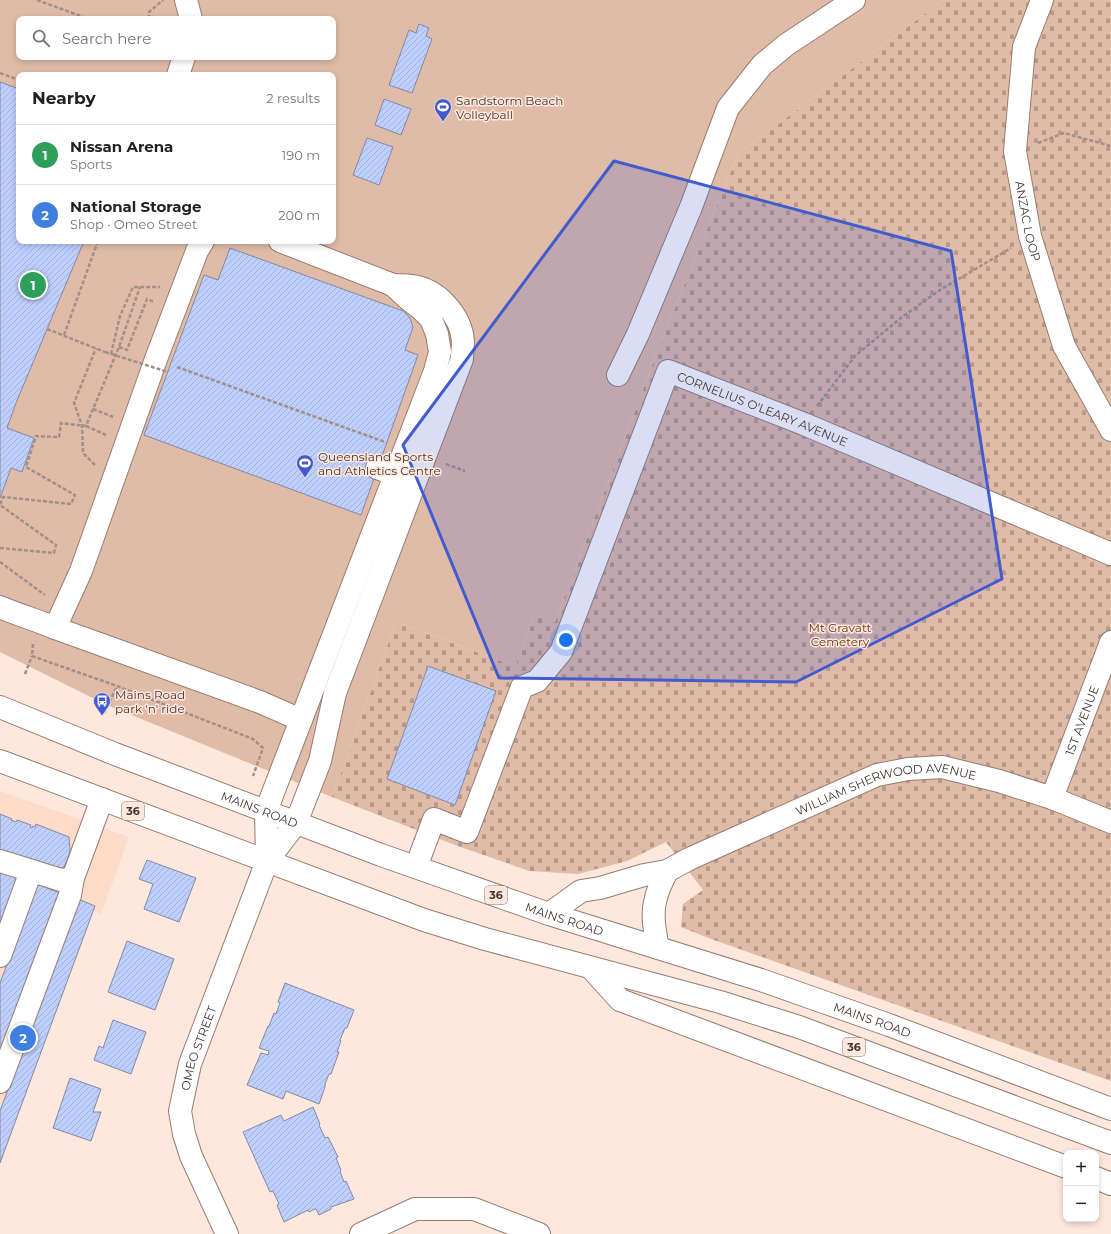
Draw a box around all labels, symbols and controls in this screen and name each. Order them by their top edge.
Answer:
search box [16,16,336,60]
icon: search [30,27,52,49]
text: Search here [62,29,151,48]
text: Nearby [32,88,96,108]
text: 2 results [266,90,320,106]
place label: Sandstorm Beach Volleyball [456,93,563,122]
sports icon: Sandstorm Beach Volleyball [433,97,453,122]
text: Nissan Arena [70,137,173,156]
text: 1 [42,147,48,163]
text: 190 m [282,147,320,163]
text: Sports [70,156,112,172]
street label: ANZAC LOOP [1013,180,1045,263]
text: National Storage [70,197,201,216]
text: 2 [41,207,49,223]
text: 200 m [278,207,320,223]
text: Shop · Omeo Street [70,216,197,232]
pin: 1 [20,270,46,300]
street label: CORNELIUS O'LEARY AVENUE [675,368,850,449]
place label: Queensland Sports and Athletics Centre [318,449,441,478]
sports icon: Queensland Sports and Athletics Centre [295,453,315,478]
park label: Mt Gravatt Cemetery [809,620,872,649]
your location [556,630,576,650]
street label: 1ST AVENUE [1061,683,1101,757]
place label: Mains Road park 'n' ride [115,687,185,716]
bus stop icon: Mains Road park 'n' ride [92,691,112,716]
street label: WILLIAM SHERWOOD AVENUE [793,759,978,818]
street label: MAINS ROAD [219,788,300,830]
road number: 36 [122,802,144,820]
road number: 36 [485,886,507,904]
street label: MAINS ROAD [523,899,606,938]
street label: MAINS ROAD [832,999,913,1040]
street label: OMEO STREET [177,1003,219,1092]
pin: 2 [10,1023,36,1053]
road number: 36 [843,1038,865,1056]
map controls [1063,1150,1099,1222]
button: + [1063,1150,1099,1186]
button: − [1063,1186,1099,1222]

